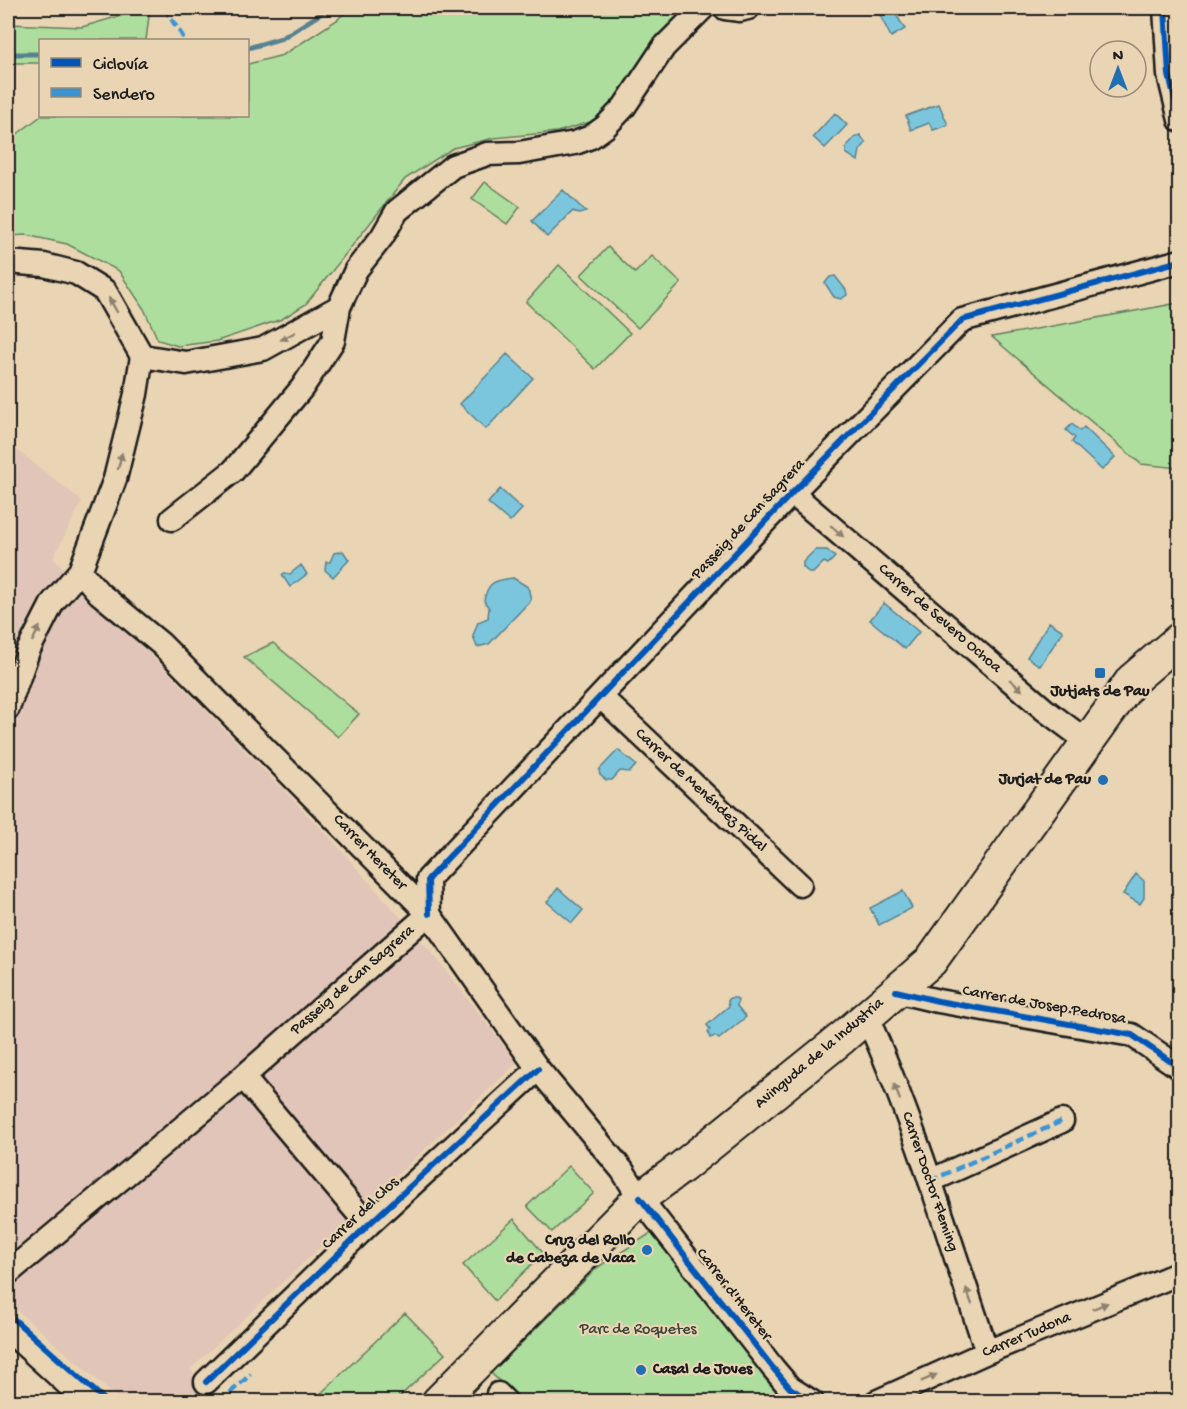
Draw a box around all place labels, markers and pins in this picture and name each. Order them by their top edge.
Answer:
marker: Jutjats de Pau [1093,666,1107,680]
place label: Jutjats de Pau [1050,683,1150,702]
place label: Jurjat de Pau [998,771,1091,790]
marker: Jurjat de Pau [1096,773,1110,787]
place label: Cruz del Rollo de Cabeza de Vaca [506,1232,636,1269]
marker: Cruz del Rollo de Cabeza de Vaca [640,1243,654,1257]
place label: Casal de Joves [652,1361,753,1380]
marker: Casal de Joves [634,1363,648,1377]

